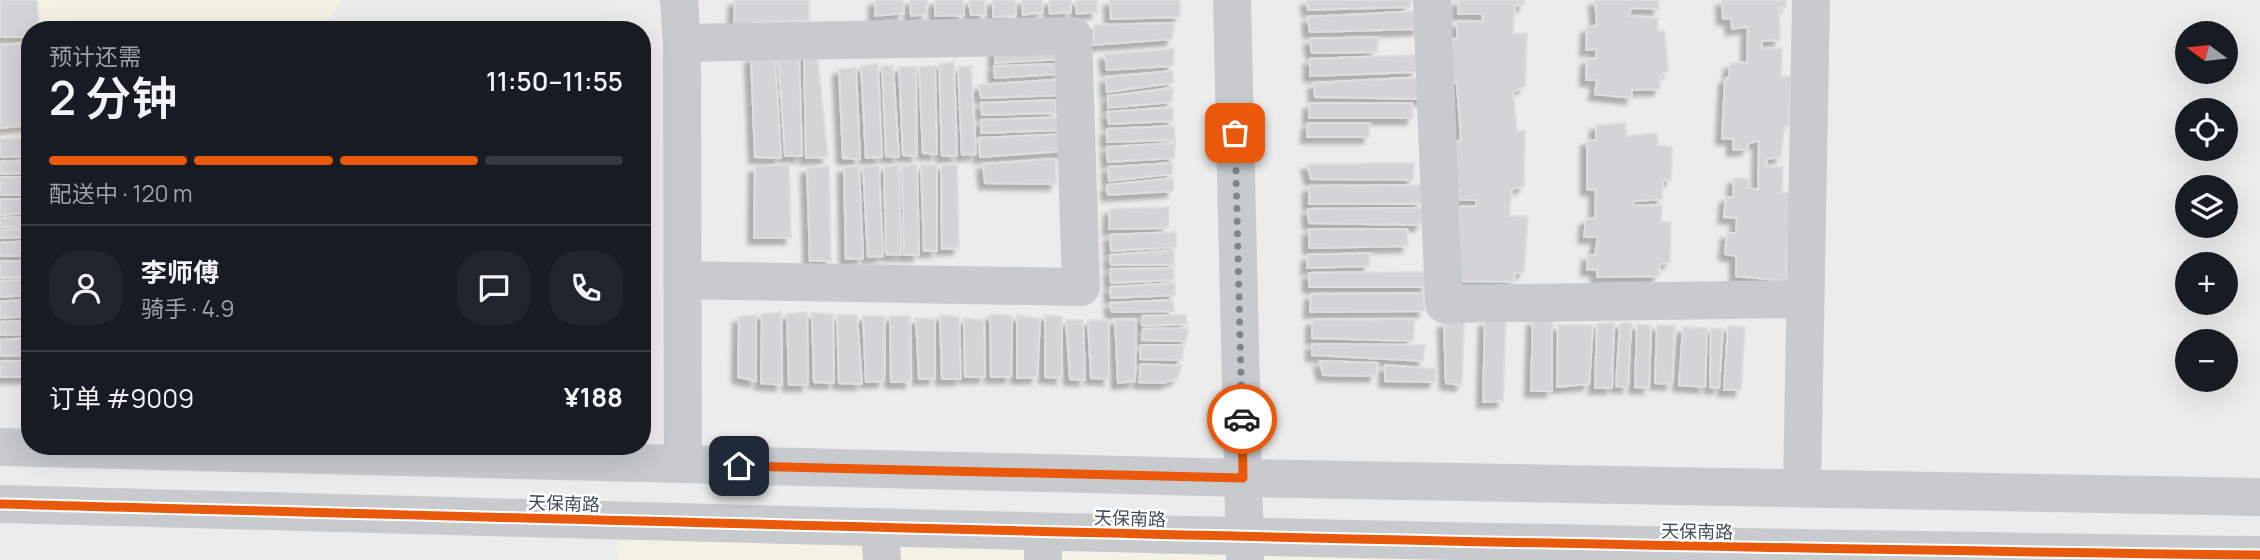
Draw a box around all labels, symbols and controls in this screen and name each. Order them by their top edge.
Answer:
north arrow [2175,21,2238,84]
map controls [2175,21,2238,392]
text: 预计还需 [49,40,141,72]
text: 11:50–11:55 [486,63,623,99]
text: 2 分钟 [49,66,177,129]
button: locate [2175,98,2238,161]
pin [1205,103,1265,163]
icon: bag [1216,114,1254,152]
button: layers [2175,175,2238,238]
text: 配送中 · 120 m [49,177,193,209]
button: person [49,251,123,325]
button: chat [457,251,531,325]
button: phone [549,251,623,325]
button: + [2175,252,2238,315]
text: 李师傅 [141,254,219,290]
text: 骑手 · 4.9 [141,292,235,324]
button: − [2175,329,2238,392]
text: ¥188 [564,379,623,415]
text: 订单 #9009 [49,380,194,416]
courier [1207,384,1277,454]
icon: car [1223,400,1261,438]
pin [709,436,769,496]
icon: home [720,447,758,485]
street label: 天保南路 [528,490,600,516]
street label: 天保南路 [1094,505,1166,531]
street label: 天保南路 [1661,518,1733,544]

